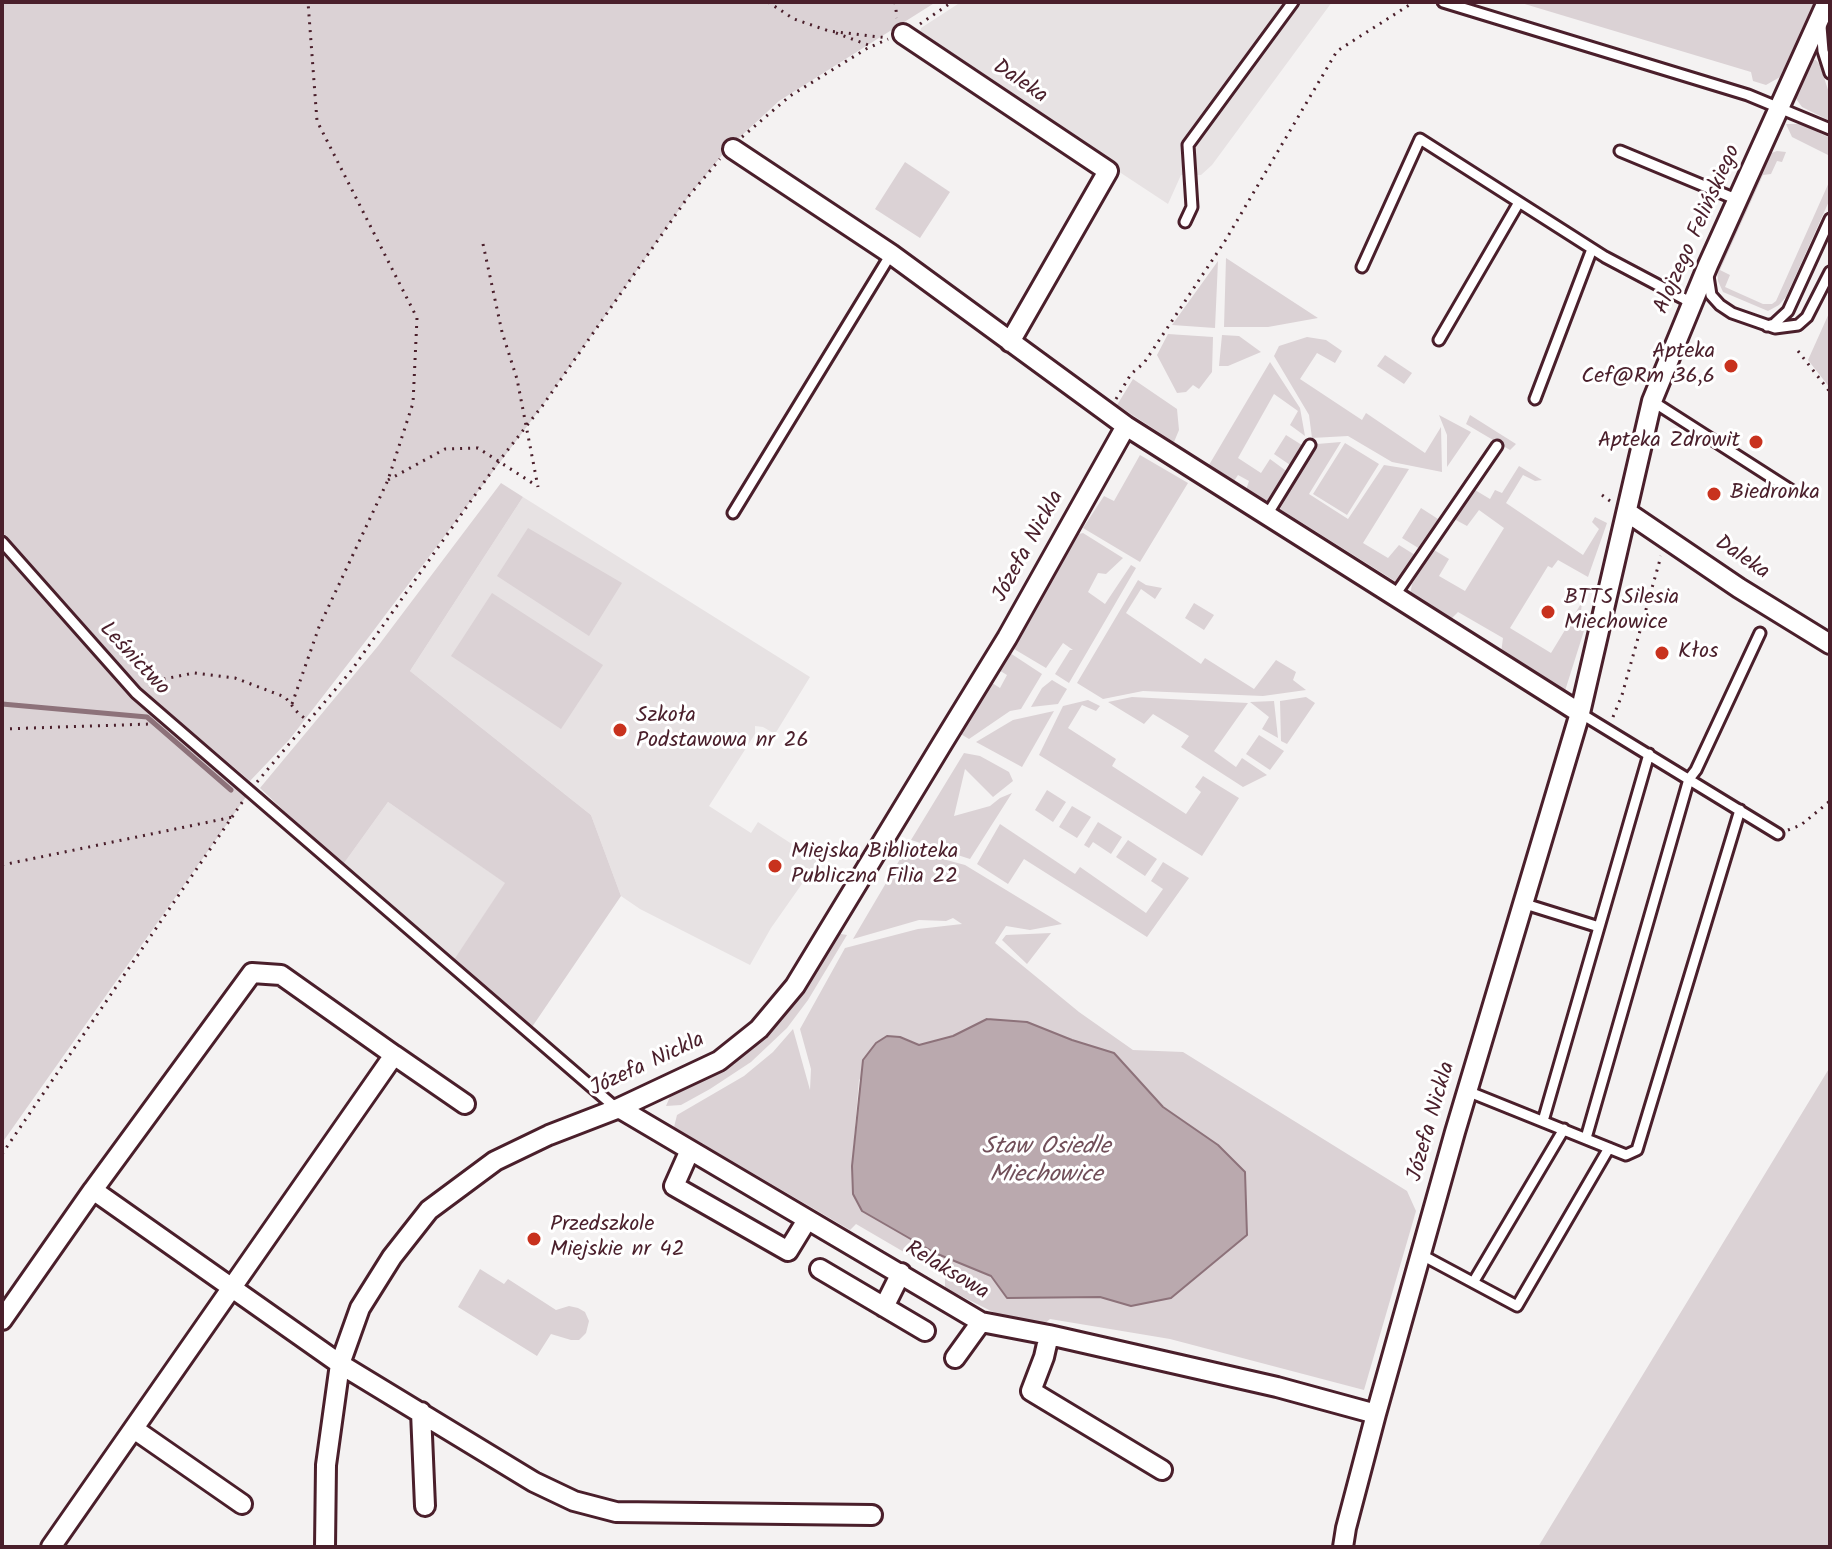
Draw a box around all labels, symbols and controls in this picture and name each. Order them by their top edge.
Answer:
street label: Daleka [987,55,1051,111]
street label: Alojzego Felińskiego [1650,141,1748,319]
place label: Apteka Cef@Rm 36,6 [1581,340,1715,392]
marker: Apteka Cef@Rm 36,6 [1722,357,1740,375]
place label: Apteka Zdrowit [1598,429,1740,455]
marker: Apteka Zdrowit [1747,433,1765,451]
place label: Biedronka [1730,481,1820,507]
marker: Biedronka [1705,485,1723,503]
street label: Józefa Nickla [989,487,1071,607]
street label: Daleka [1709,531,1773,587]
place label: BTTS Silesia Miechowice [1564,586,1679,638]
marker: BTTS Silesia Miechowice [1539,603,1557,621]
street label: Leśnictwo [92,618,174,702]
place label: Kłos [1678,640,1718,666]
marker: Kłos [1653,644,1671,662]
place label: Szkoła Podstawowa nr 26 [636,704,809,756]
marker: Szkoła Podstawowa nr 26 [611,721,629,739]
place label: Miejska Biblioteka Publiczna Filia 22 [791,840,958,892]
marker: Miejska Biblioteka Publiczna Filia 22 [766,857,784,875]
street label: Józefa Nickla [587,1028,709,1104]
street label: Józefa Nickla [1403,1059,1463,1185]
water label: Staw Osiedle Miechowice [981,1135,1111,1191]
place label: Przedszkole Miejskie nr 42 [550,1213,684,1264]
marker: Przedszkole Miejskie nr 42 [525,1230,543,1248]
street label: Relaksowa [899,1237,993,1307]

